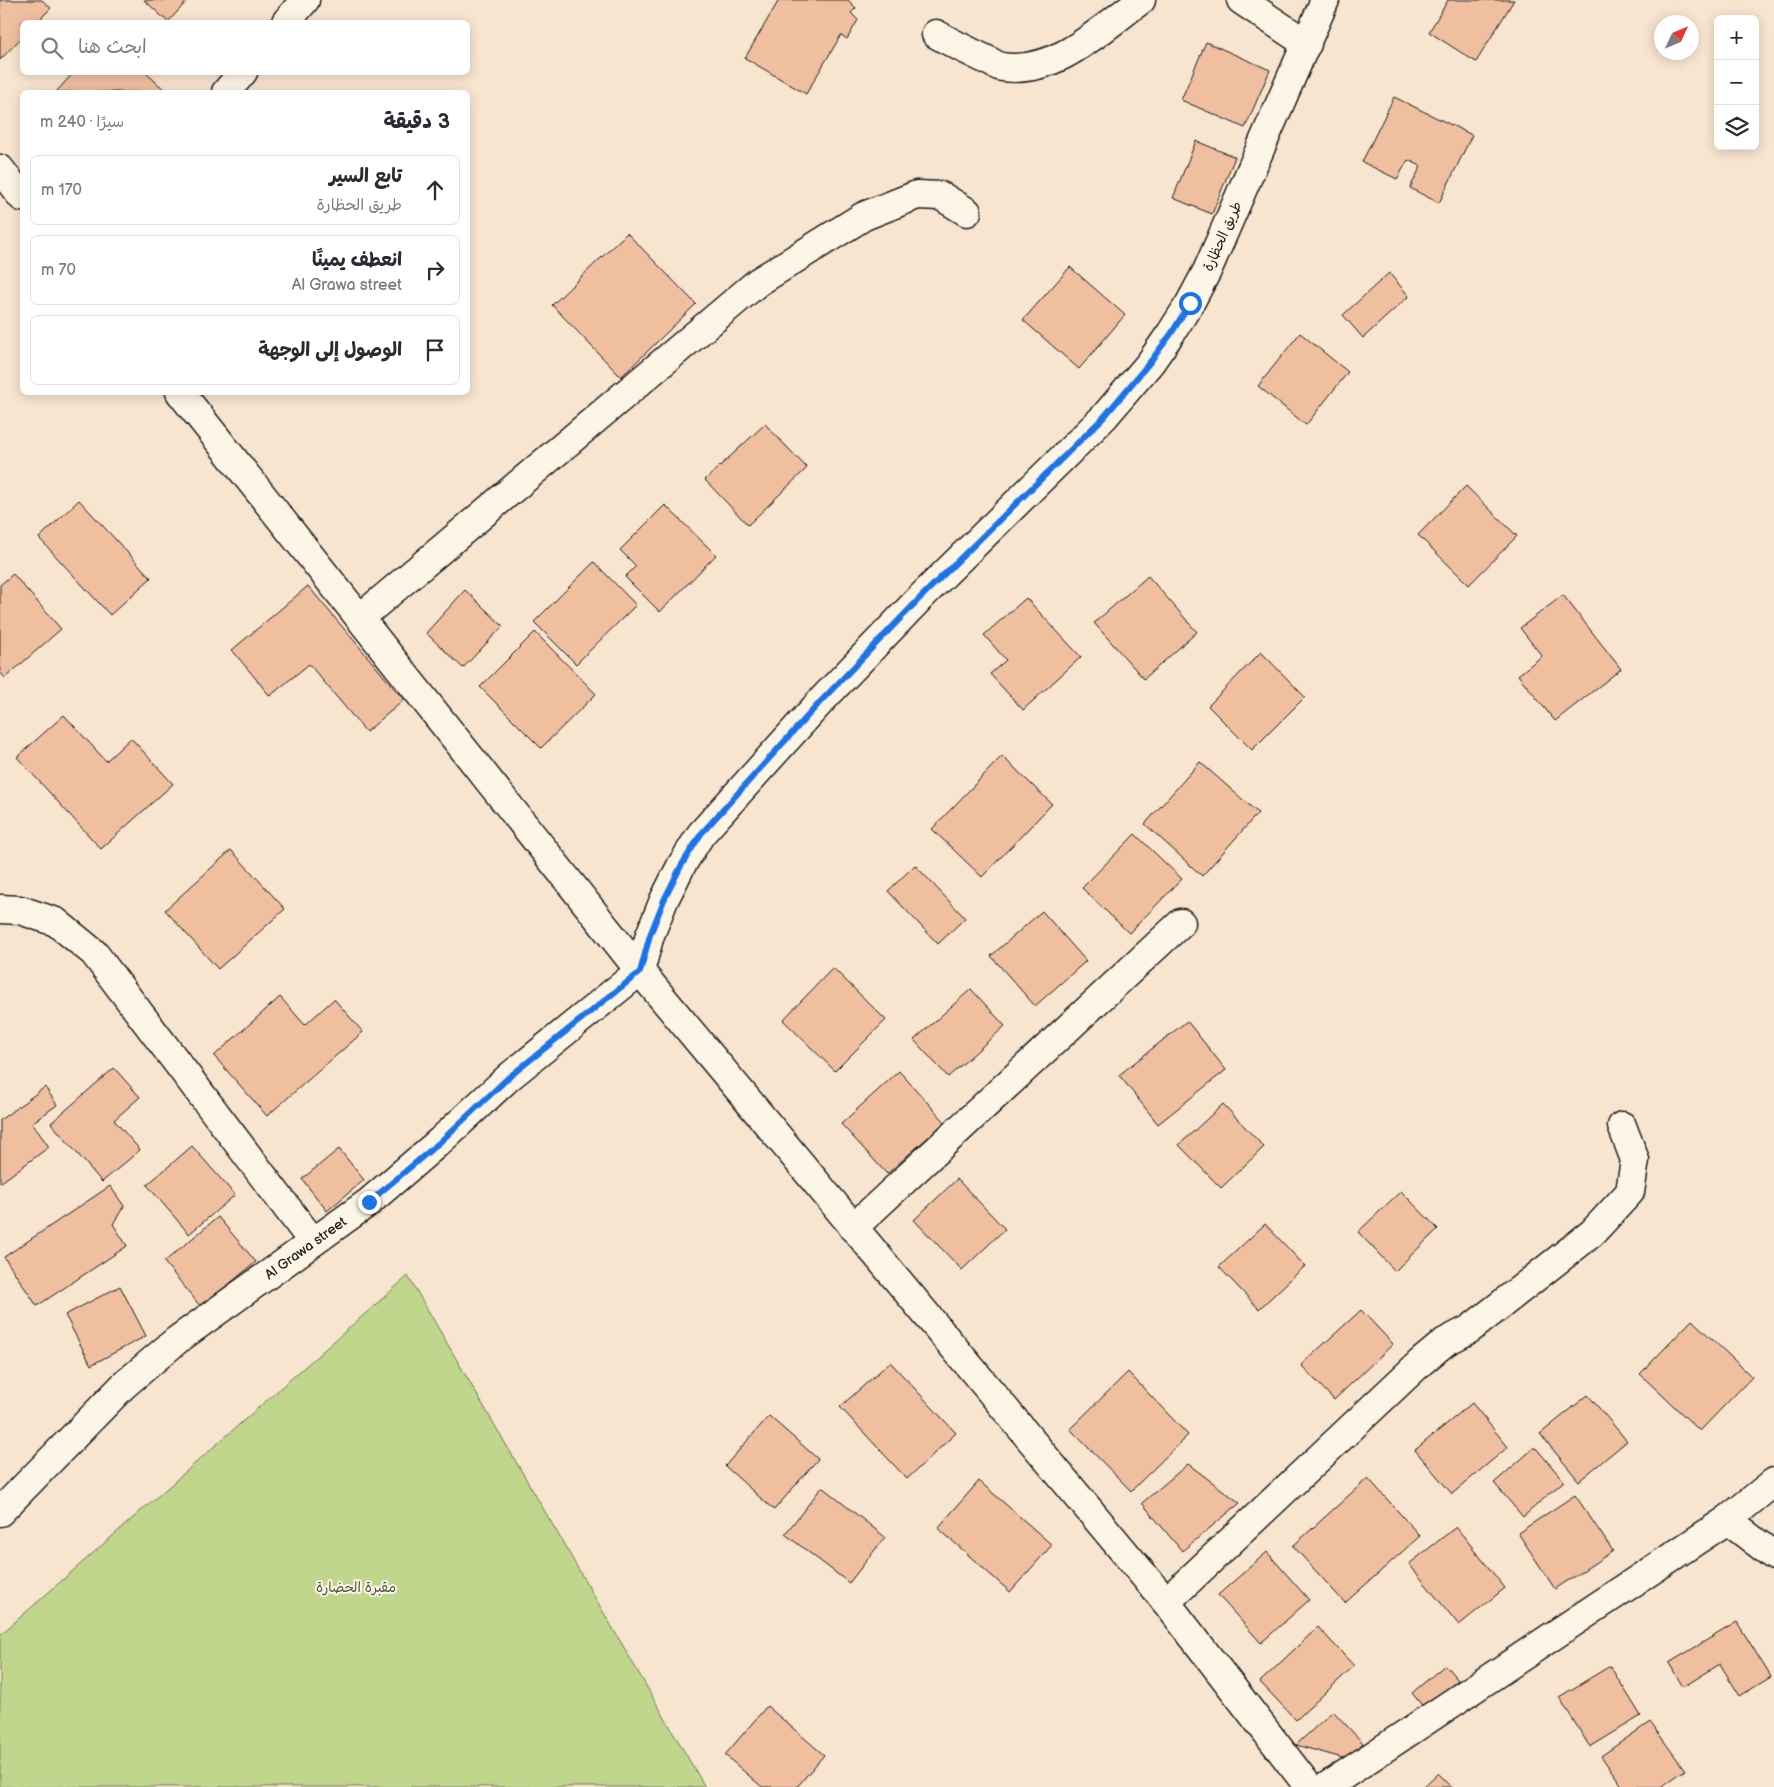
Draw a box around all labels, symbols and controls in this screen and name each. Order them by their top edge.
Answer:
north arrow [1654,15,1699,60]
map controls [1714,15,1759,150]
button: + [1714,15,1759,60]
search box [20,20,470,75]
icon: search [38,34,66,62]
text: ابحث هنا [78,36,147,59]
button: − [1714,60,1759,105]
button: layers [1714,105,1759,150]
text: 3 دقيقة [384,109,450,134]
text: سيرًا · 240 m [40,113,124,132]
text: تابع السير [329,165,402,188]
icon: ahead [421,176,449,204]
text: 170 m [41,181,82,200]
text: طريق الحظارة [316,196,402,215]
street label: طريق الحظارة [1199,199,1245,274]
text: انعطف يمينًا [312,249,402,272]
icon: right [421,256,449,284]
text: 70 m [41,261,76,280]
text: Al Grawa street [292,276,402,295]
route start [1179,292,1202,315]
icon: arrive [421,336,449,364]
text: الوصول إلى الوجهة [258,339,402,362]
route end [358,1191,381,1214]
street label: Al Grawa street [261,1213,350,1283]
park label: مقبرة الحضارة [316,1579,396,1596]

